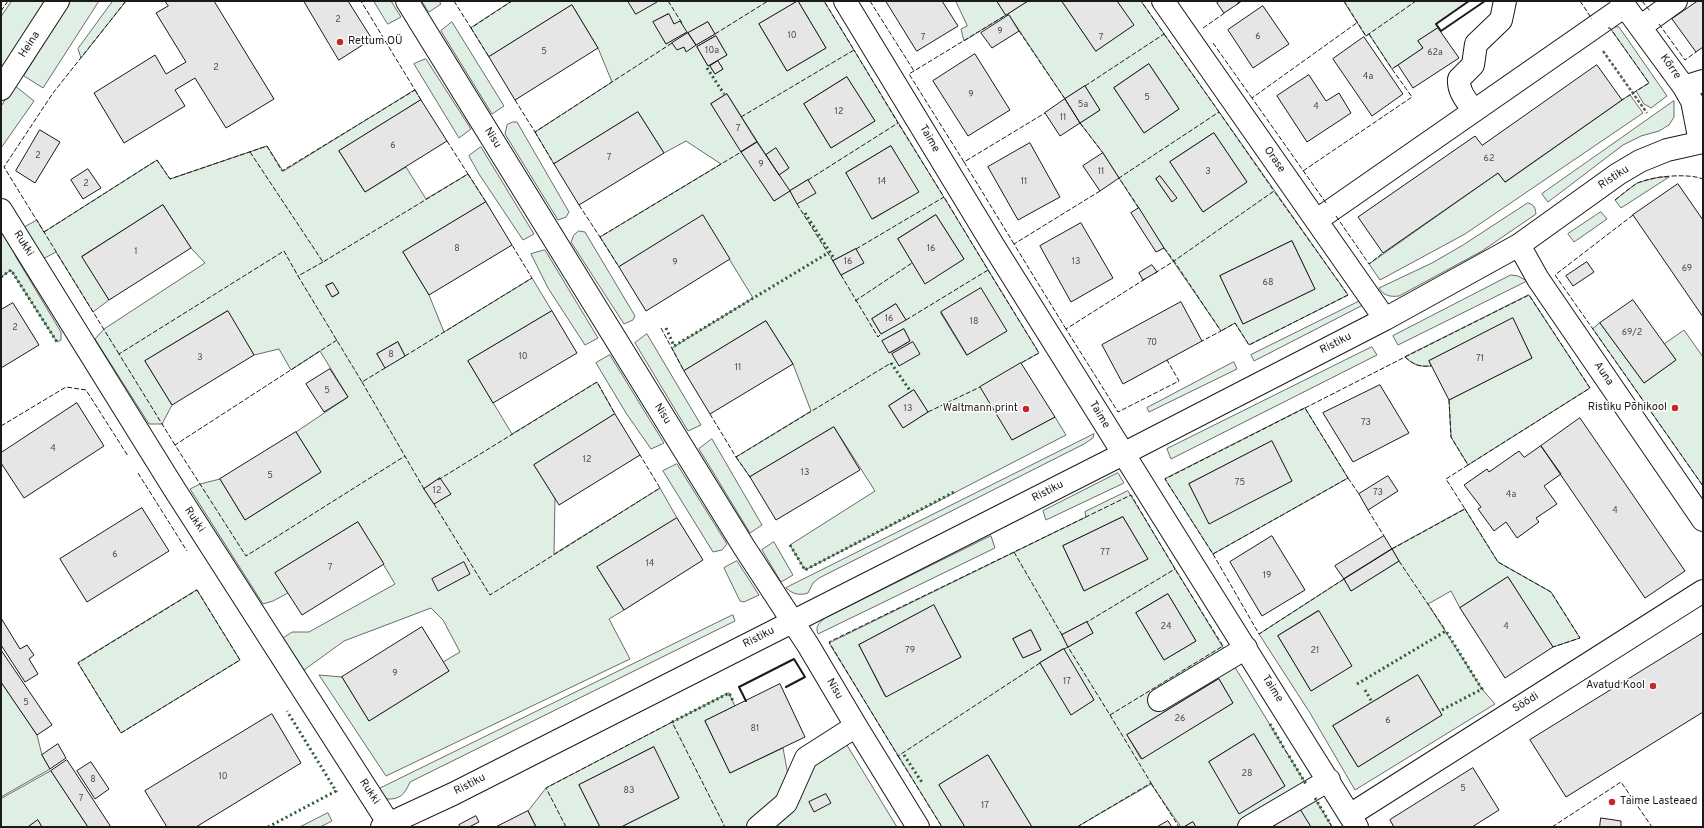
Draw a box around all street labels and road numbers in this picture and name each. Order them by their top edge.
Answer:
street label: Heina [17,29,43,61]
street label: Kõrre [1657,52,1683,82]
street label: Taime [916,123,942,155]
street label: Nisu [481,125,503,151]
street label: Orase [1260,144,1288,176]
street label: Ristiku [1596,163,1632,193]
street label: Rukki [10,229,36,259]
street label: Ristiku [1318,330,1354,358]
street label: Auna [1590,360,1616,388]
street label: Taime [1086,399,1112,431]
street label: Nisu [651,401,673,427]
street label: Ristiku [1030,478,1066,506]
street label: Rukki [181,505,207,535]
street label: Ristiku [741,624,777,652]
street label: Taime [1259,673,1285,705]
street label: Nisu [823,676,845,702]
street label: Söödi [1511,690,1541,716]
street label: Ristiku [452,771,488,799]
street label: Rukki [356,777,382,807]

